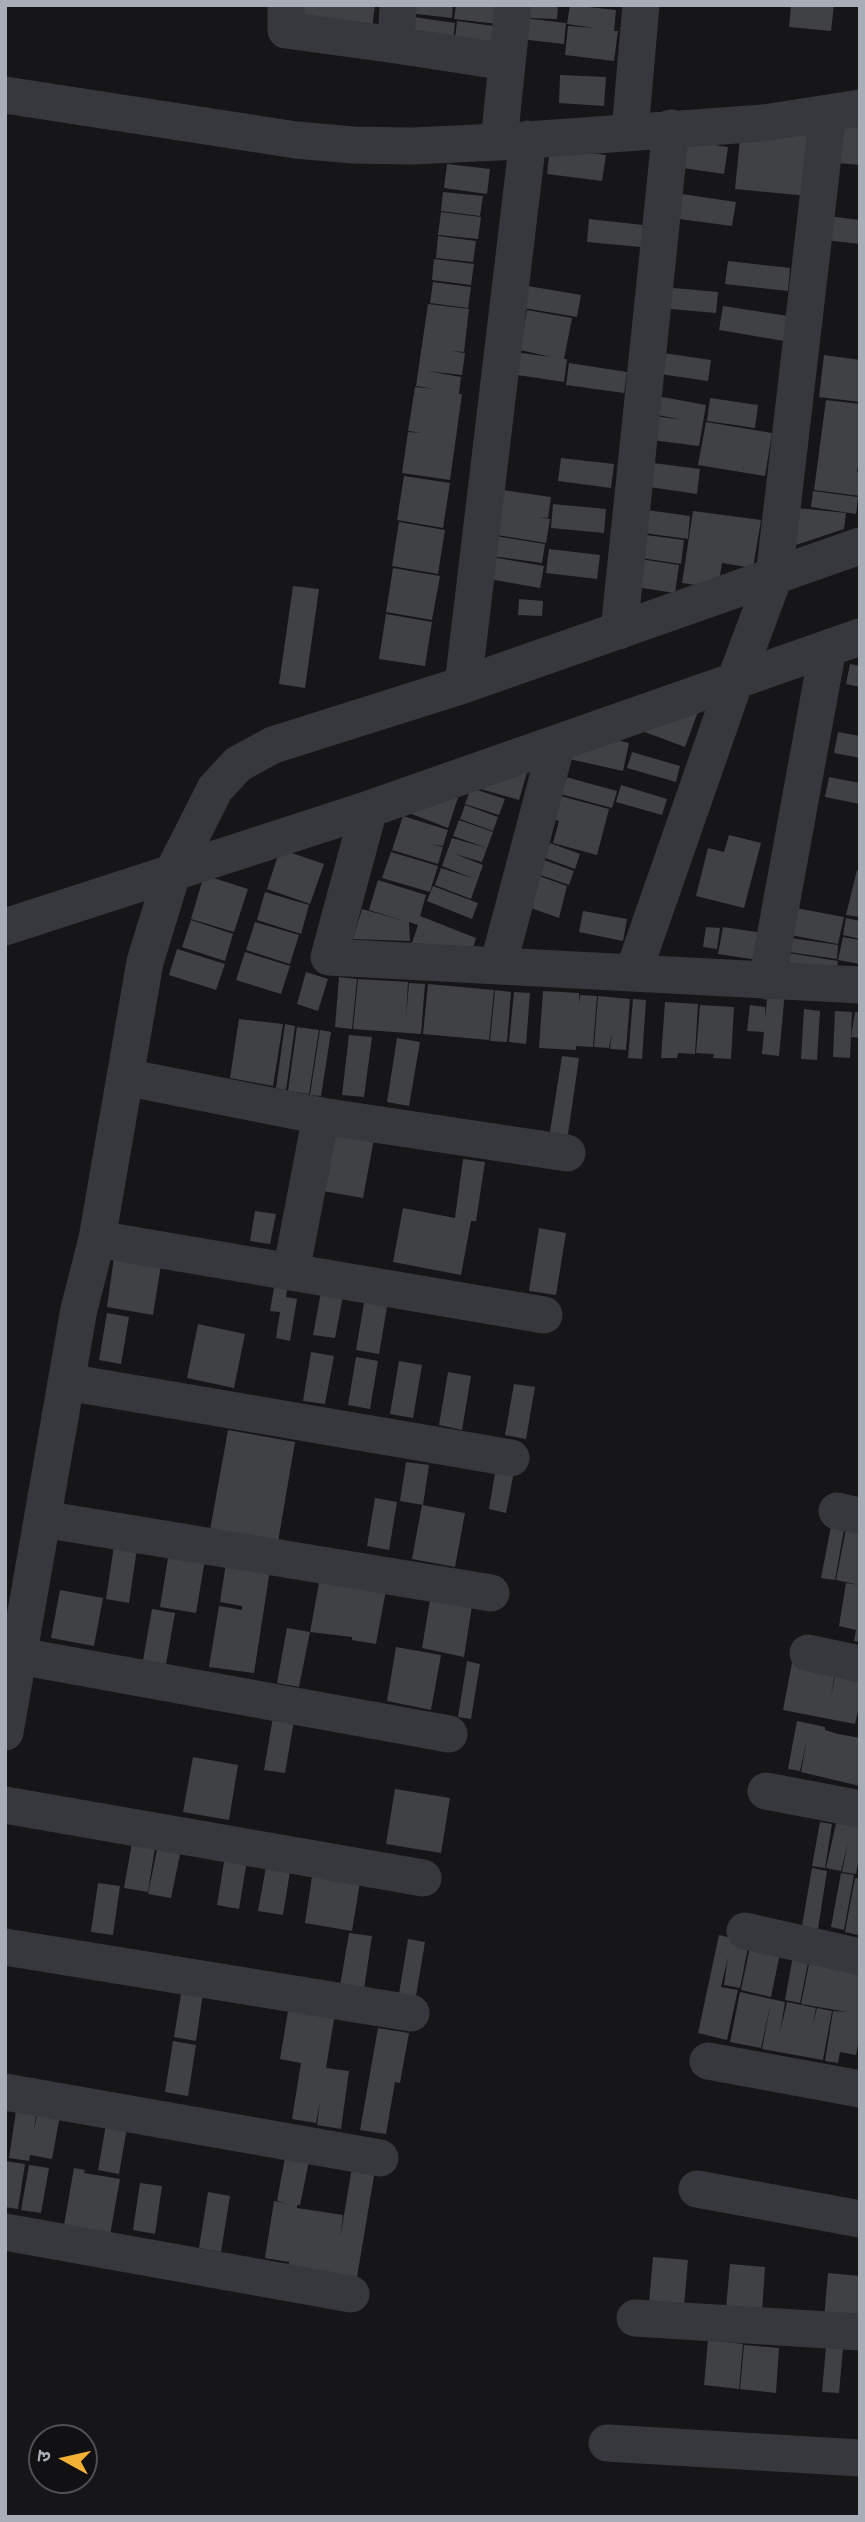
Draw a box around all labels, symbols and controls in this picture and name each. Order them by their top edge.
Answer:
north arrow [28,2424,98,2494]
text: उ [32,2449,56,2463]

